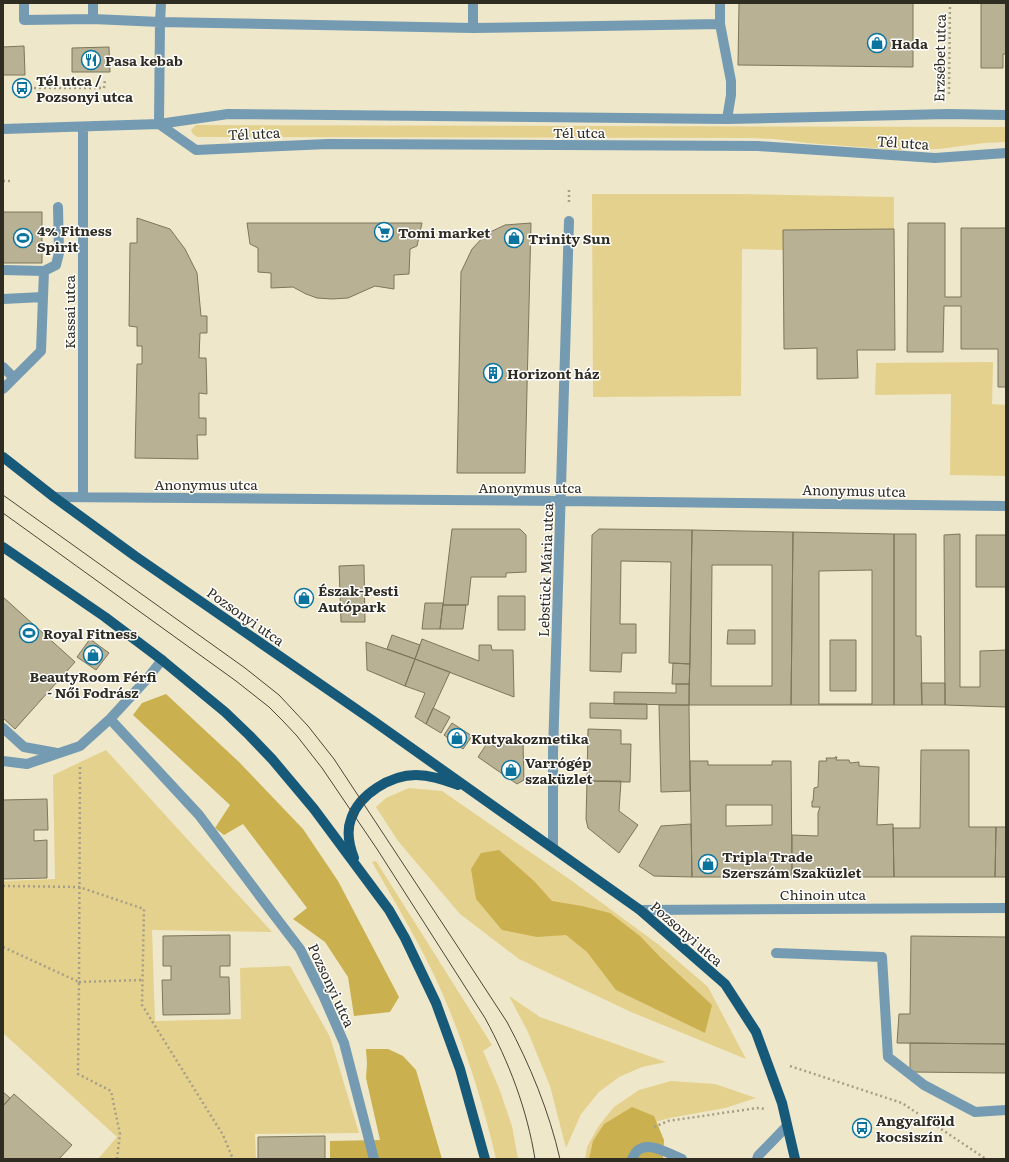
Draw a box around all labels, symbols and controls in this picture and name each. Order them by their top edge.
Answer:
street label: Erzsébet utca [928,13,950,102]
shop icon: Hada [866,32,888,54]
place label: Hada [891,33,929,53]
restaurant icon: Pasa kebab [80,49,102,71]
place label: Pasa kebab [105,50,183,70]
place label: Tél utca / Pozsonyi utca [36,70,134,106]
bus stop icon: Tél utca / Pozsonyi utca [11,77,33,99]
street label: Tél utca [227,122,281,144]
street label: Tél utca [553,122,606,142]
street label: Tél utca [876,130,930,154]
place label: 4% Fitness Spirit [37,220,112,256]
supermarket icon: Tomi market [373,221,395,243]
place label: Tomi market [398,222,491,242]
sports icon: 4% Fitness Spirit [12,227,34,249]
shop icon: Trinity Sun [503,227,525,249]
place label: Trinity Sun [528,228,611,248]
street label: Kassai utca [59,275,79,349]
building icon: Horizont ház [482,362,504,384]
place label: Horizont ház [507,363,600,383]
street label: Anonymus utca [154,474,258,494]
street label: Anonymus utca [478,477,582,497]
street label: Anonymus utca [802,479,906,501]
street label: Lebstück Mária utca [533,502,557,637]
place label: Észak-Pesti Autópark [318,580,399,616]
street label: Pozsonyi utca [203,582,289,650]
shop icon: Észak-Pesti Autópark [293,587,315,609]
sports icon: Royal Fitness [18,622,40,644]
place label: Royal Fitness [43,623,137,643]
shop icon: BeautyRoom Férfi - Női Fodrász [82,644,104,666]
place label: BeautyRoom Férfi - Női Fodrász [29,666,157,702]
shop icon: Kutyakozmetika [446,727,468,749]
place label: Kutyakozmetika [471,728,590,748]
place label: Varrógép szaküzlet [525,752,593,788]
shop icon: Varrógép szaküzlet [500,759,522,781]
place label: Tripla Trade Szerszám Szaküzlet [722,846,863,882]
shop icon: Tripla Trade Szerszám Szaküzlet [697,853,719,875]
street label: Chinoin utca [780,884,867,904]
street label: Pozsonyi utca [646,896,728,970]
street label: Pozsonyi utca [304,940,360,1031]
place label: Angyalföld kocsiszín [876,1110,955,1146]
bus stop icon: Angyalföld kocsiszín [851,1117,873,1139]

